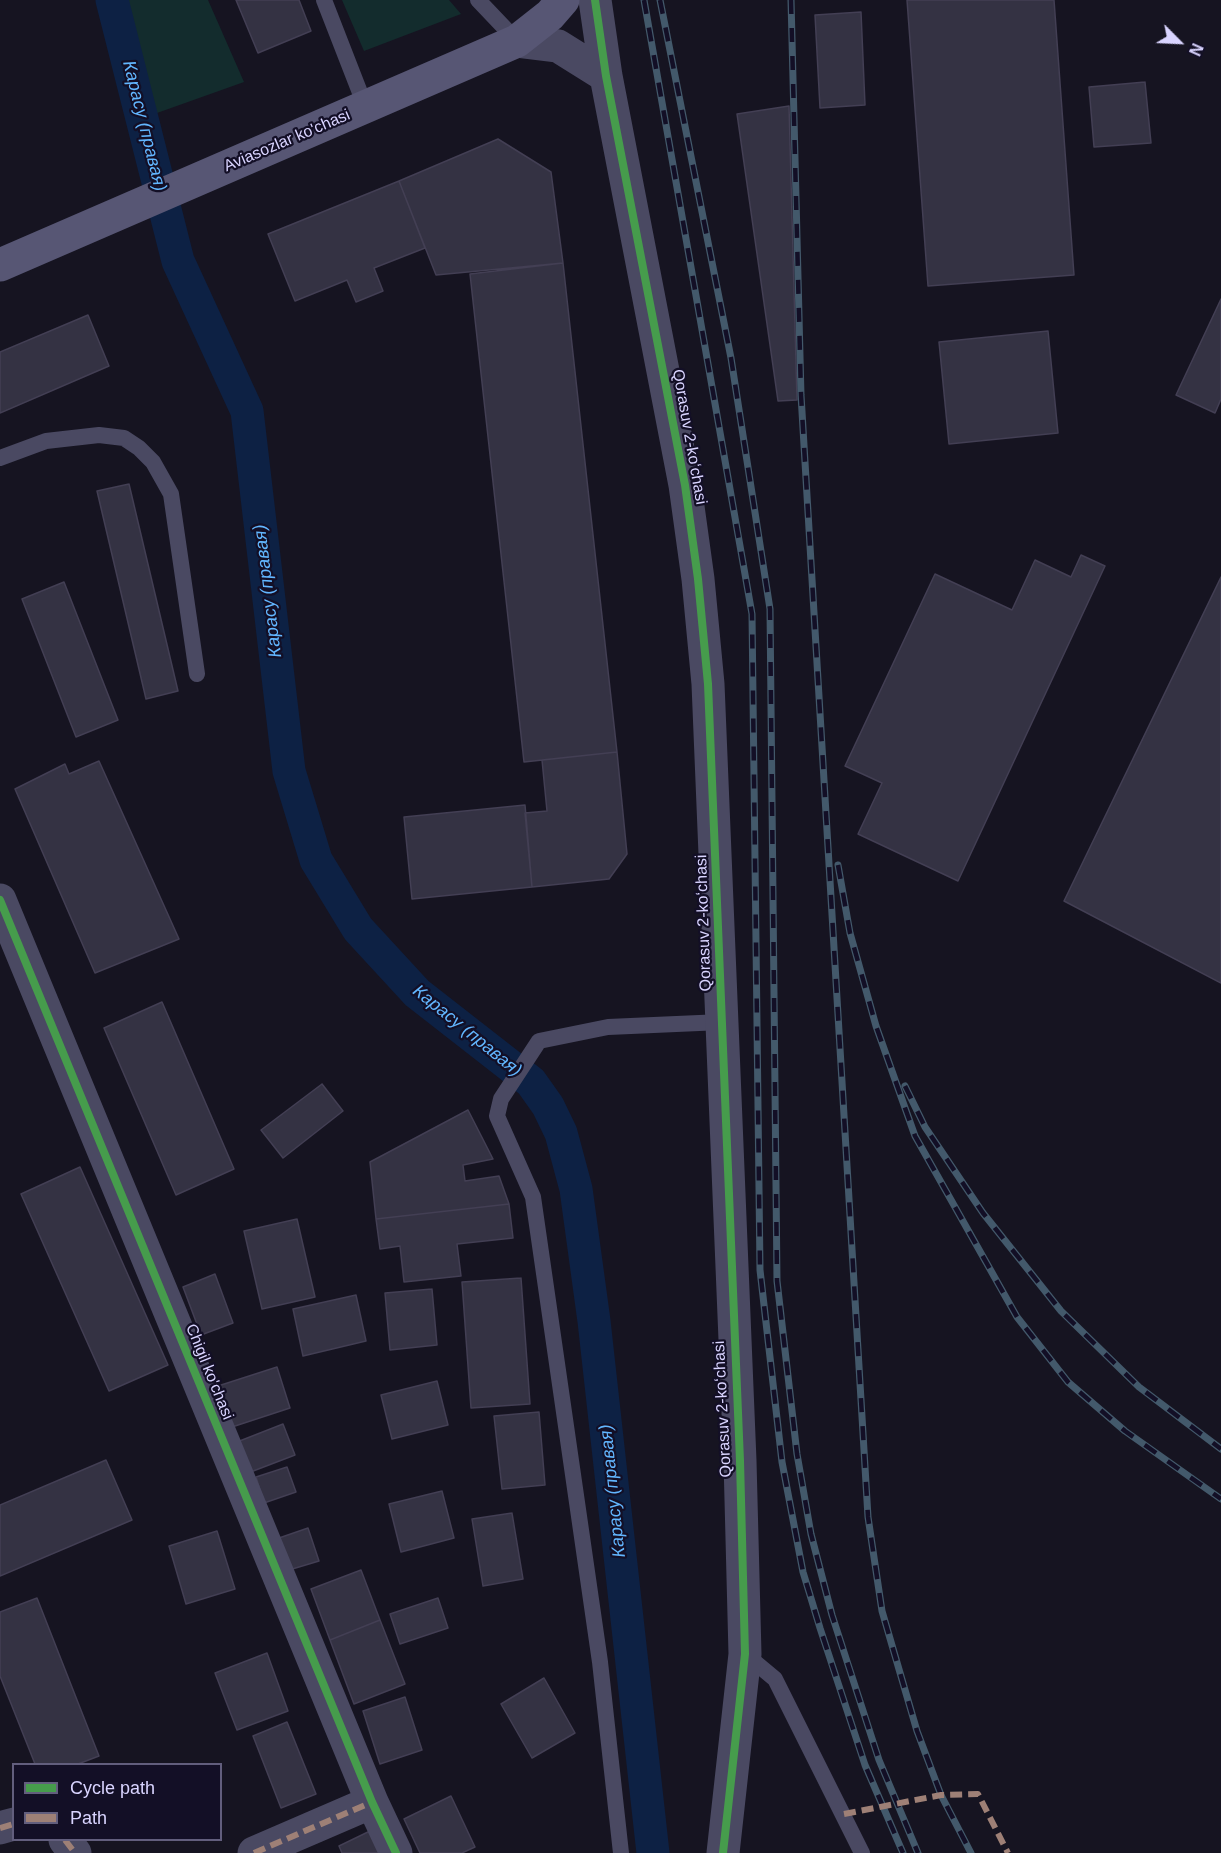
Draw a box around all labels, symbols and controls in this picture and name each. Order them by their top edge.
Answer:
north arrow [1149,12,1209,72]
text: N [1186,41,1206,58]
water label: Карасу (правая) [117,58,171,194]
street label: Aviasozlar ko'chasi [221,106,353,176]
street label: Qorasuv 2-koʻchasi [668,368,710,506]
water label: Карасу (правая) [249,523,287,659]
street label: Qorasuv 2-koʻchasi [692,854,716,992]
water label: Карасу (правая) [408,980,526,1082]
street label: Chigil ko'chasi [181,1321,237,1423]
street label: Qorasuv 2-koʻchasi [710,1340,736,1478]
water label: Карасу (правая) [595,1423,631,1559]
legend [12,1763,222,1841]
text: Cycle path [70,1778,155,1798]
text: Path [70,1808,107,1828]

